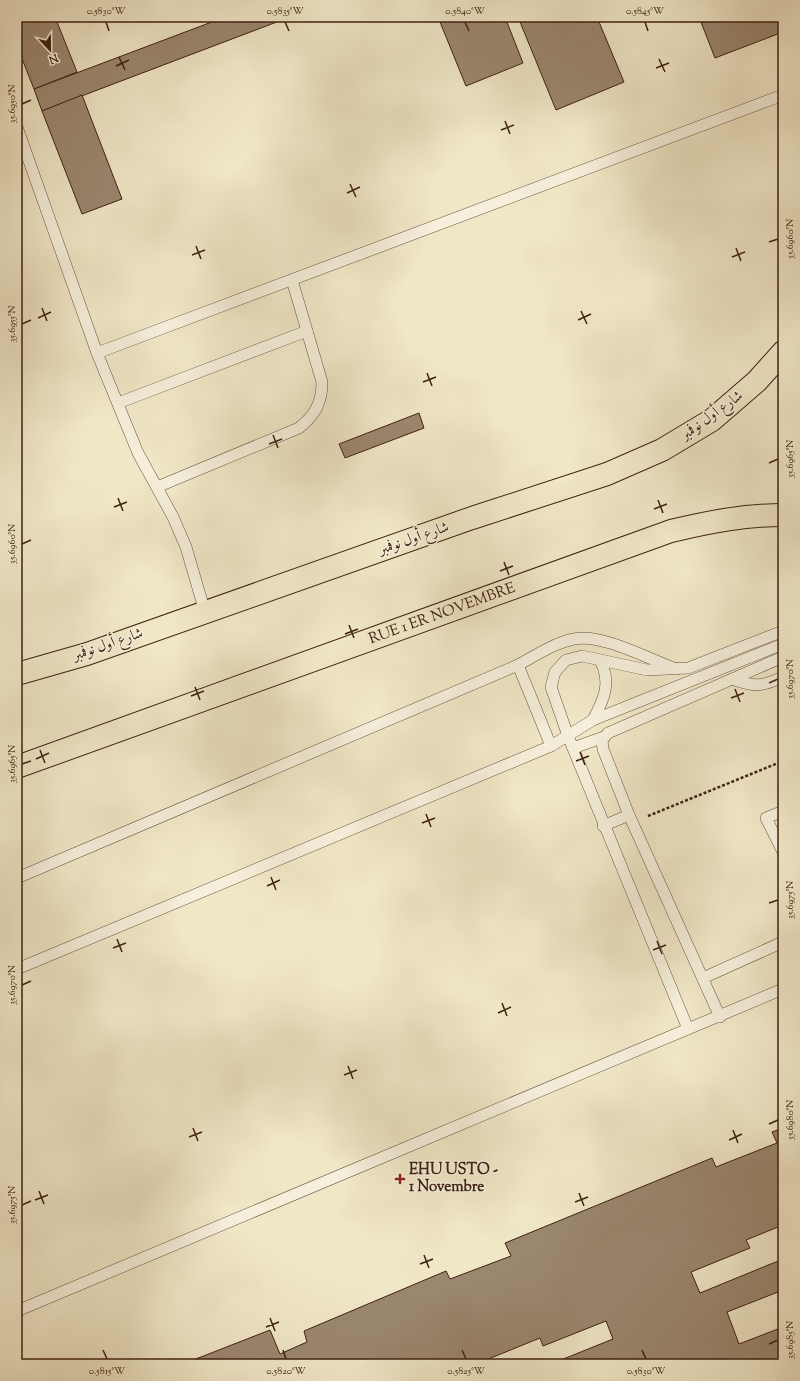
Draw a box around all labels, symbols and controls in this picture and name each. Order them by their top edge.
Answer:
text: 0.5830°W [87,4,125,19]
text: 0.5835°W [266,4,304,19]
text: 0.5840°W [445,4,485,19]
text: 0.5845°W [626,4,664,19]
north arrow [30,30,70,70]
text: N [46,49,61,67]
text: 35.6950°N [5,85,20,123]
text: 35.6960°N [783,219,798,259]
text: 35.6955°N [5,305,20,343]
street label: شارع أول نوفمبر [673,384,748,448]
text: 35.6965°N [783,440,798,478]
street label: شارع أول نوفمبر [373,515,452,562]
text: 35.6960°N [5,524,20,564]
street label: RUE 1 ER NOVEMBRE [366,577,518,650]
street label: شارع أول نوفمبر [67,621,146,668]
text: 35.6970°N [783,659,798,699]
text: 35.6965°N [5,745,20,783]
text: 35.6975°N [783,881,798,919]
text: 35.6970°N [5,965,20,1005]
text: 35.6980°N [783,1100,798,1140]
place label: EHU USTO - 1 Novembre [409,1160,498,1198]
marker: EHU USTO - 1 Novembre [394,1173,406,1185]
text: 35.6975°N [5,1186,20,1224]
text: 35.6985°N [783,1321,798,1359]
text: 0.5815°W [89,1364,125,1379]
text: 0.5820°W [266,1364,306,1379]
text: 0.5825°W [447,1364,485,1379]
text: 0.5830°W [627,1364,665,1379]

